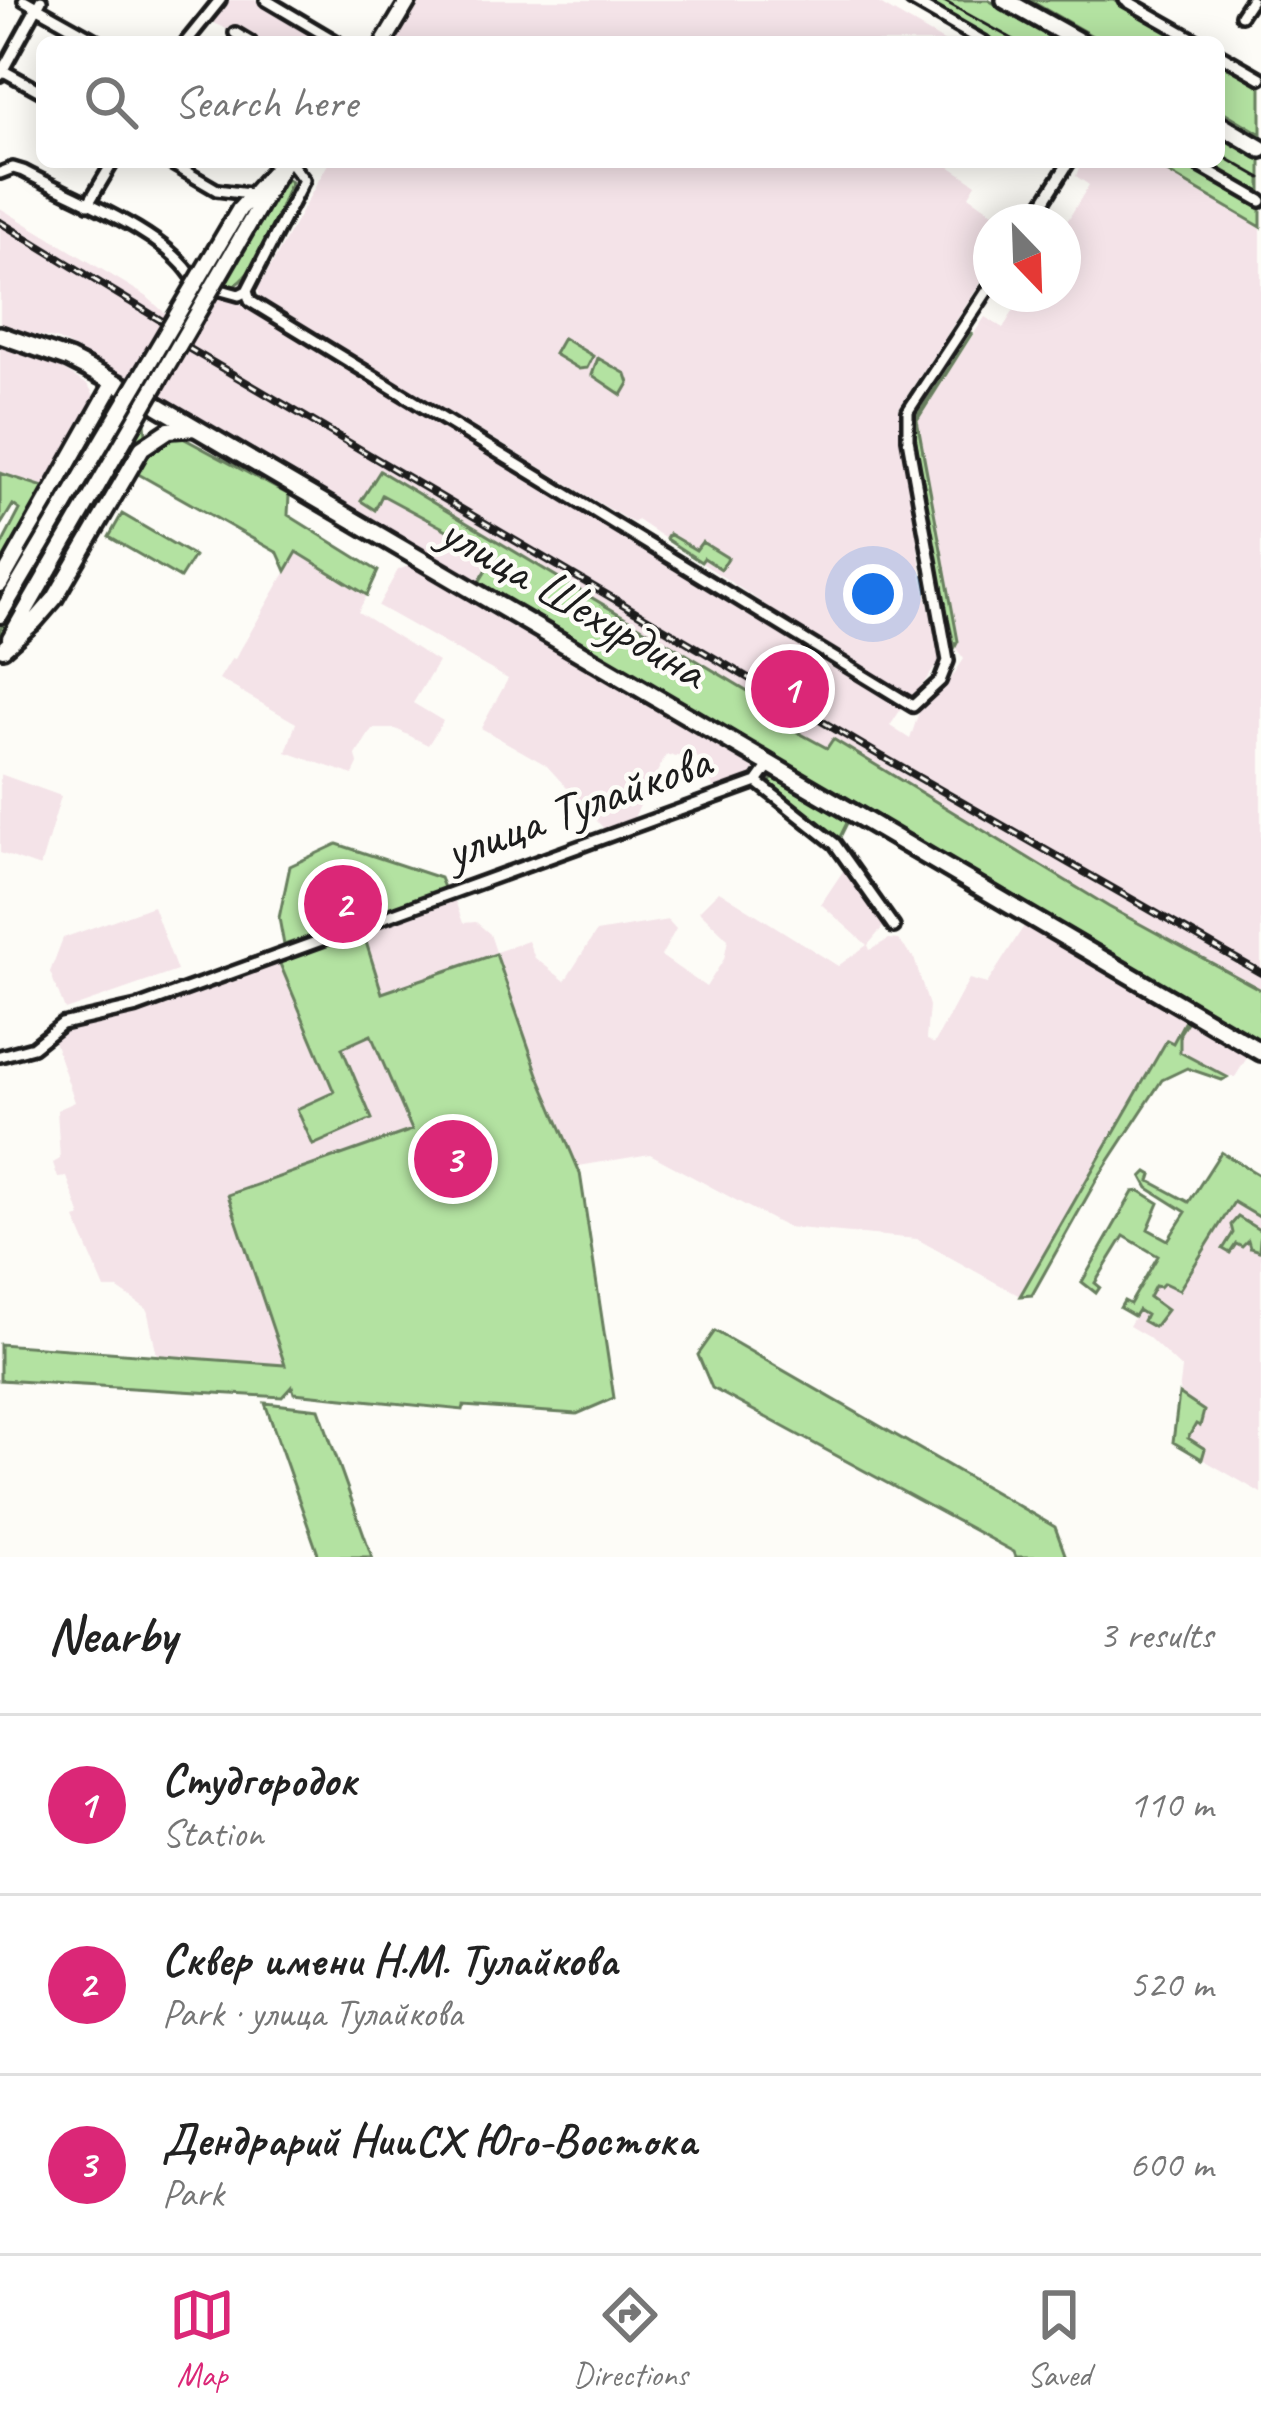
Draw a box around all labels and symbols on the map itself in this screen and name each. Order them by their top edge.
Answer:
north arrow [973,204,1081,312]
street label: улица Шехурдина [426,497,721,705]
your location [843,564,903,624]
pin: 1 [751,644,829,734]
street label: улица Тулайкова [433,727,722,885]
pin: 2 [304,859,382,949]
pin: 3 [414,1114,492,1204]

